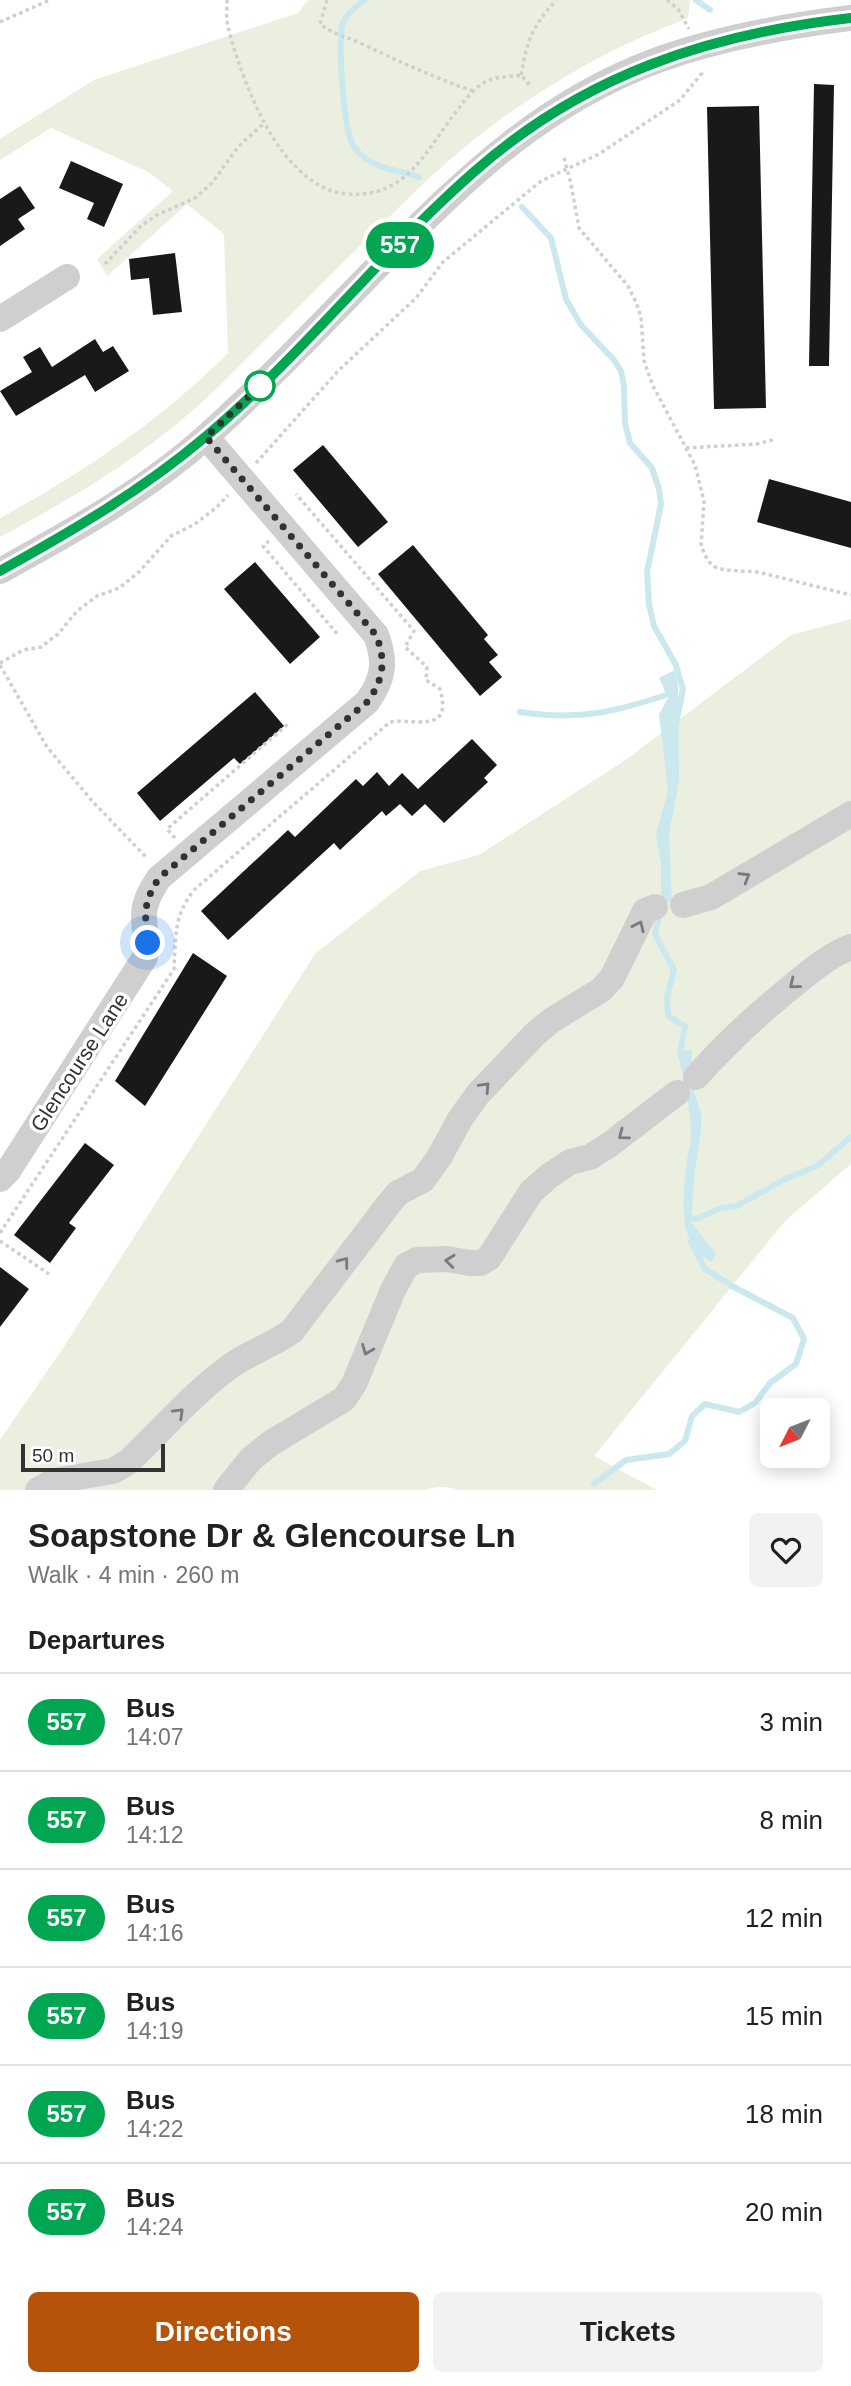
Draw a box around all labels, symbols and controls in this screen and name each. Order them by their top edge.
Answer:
line badge: 557 [360,222,440,268]
text: 557 [380,231,420,258]
unlabelled marker [245,371,275,401]
one-way arrow [737,872,750,885]
one-way arrow [630,921,644,933]
your location [130,925,165,960]
one-way arrow [790,976,802,989]
street label: Glencourse Lane [26,989,132,1135]
one-way arrow [477,1083,489,1096]
one-way arrow [618,1126,630,1139]
one-way arrow [444,1253,456,1268]
one-way arrow [335,1257,348,1269]
one-way arrow [362,1343,376,1355]
north arrow [760,1398,830,1468]
map controls [760,1398,830,1468]
one-way arrow [171,1409,184,1422]
scale bar [21,1441,164,1473]
text: 50 m [32,1445,74,1466]
button: heart [749,1513,823,1587]
text: Soapstone Dr & Glencourse Ln [28,1517,516,1554]
text: Walk · 4 min · 260 m [28,1562,239,1588]
text: Departures [28,1625,165,1655]
text: Bus [126,1693,175,1723]
text: 3 min [759,1707,823,1737]
text: 557 [46,1708,87,1735]
text: 14:07 [126,1724,184,1750]
text: Bus [126,1791,175,1821]
text: 8 min [759,1805,823,1835]
text: 557 [46,1806,87,1833]
text: 14:12 [126,1822,184,1848]
text: Bus [126,1889,175,1919]
text: 12 min [745,1903,823,1933]
text: 557 [46,1904,87,1931]
text: 14:16 [126,1920,184,1946]
text: Bus [126,1987,175,2017]
text: 15 min [745,2001,823,2031]
text: 557 [46,2002,87,2029]
text: 14:19 [126,2018,184,2044]
text: Bus [126,2085,175,2115]
text: 18 min [745,2099,823,2129]
text: 557 [46,2100,87,2127]
text: 14:22 [126,2116,184,2142]
text: Bus [126,2183,175,2213]
text: 20 min [745,2197,823,2227]
text: 557 [46,2198,87,2225]
text: 14:24 [126,2214,184,2240]
button: Directions [28,2292,419,2372]
button: Tickets [433,2292,823,2372]

